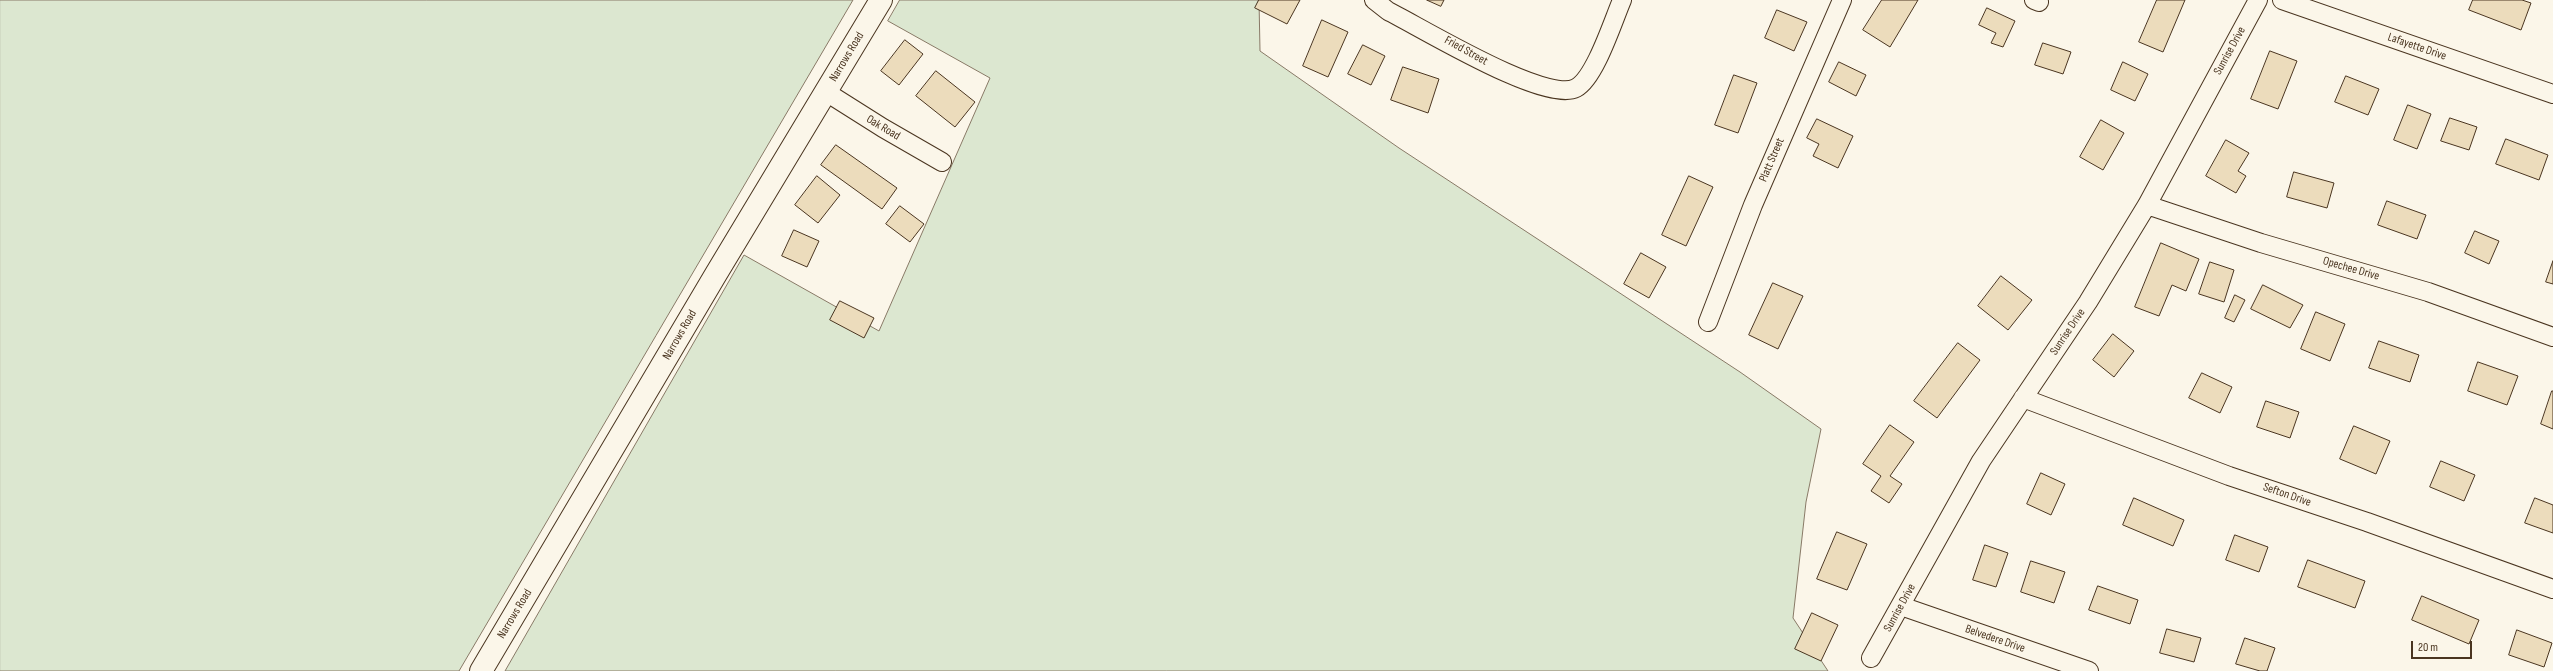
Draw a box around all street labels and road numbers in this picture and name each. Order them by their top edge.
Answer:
street label: Sunrise Drive [2211,24,2249,78]
street label: Narrows Road [827,30,867,84]
street label: Lafayette Drive [2386,30,2448,64]
street label: Fried Street [1442,33,1490,69]
street label: Oak Road [863,112,903,144]
street label: Platt Street [1756,136,1788,184]
street label: Opechee Drive [2321,254,2381,284]
street label: Sunrise Drive [2047,306,2089,358]
street label: Narrows Road [660,307,700,363]
street label: Sefton Drive [2261,480,2313,510]
street label: Sunrise Drive [1881,581,1919,635]
street label: Narrows Road [495,587,535,641]
street label: Belvedere Drive [1963,622,2027,656]

